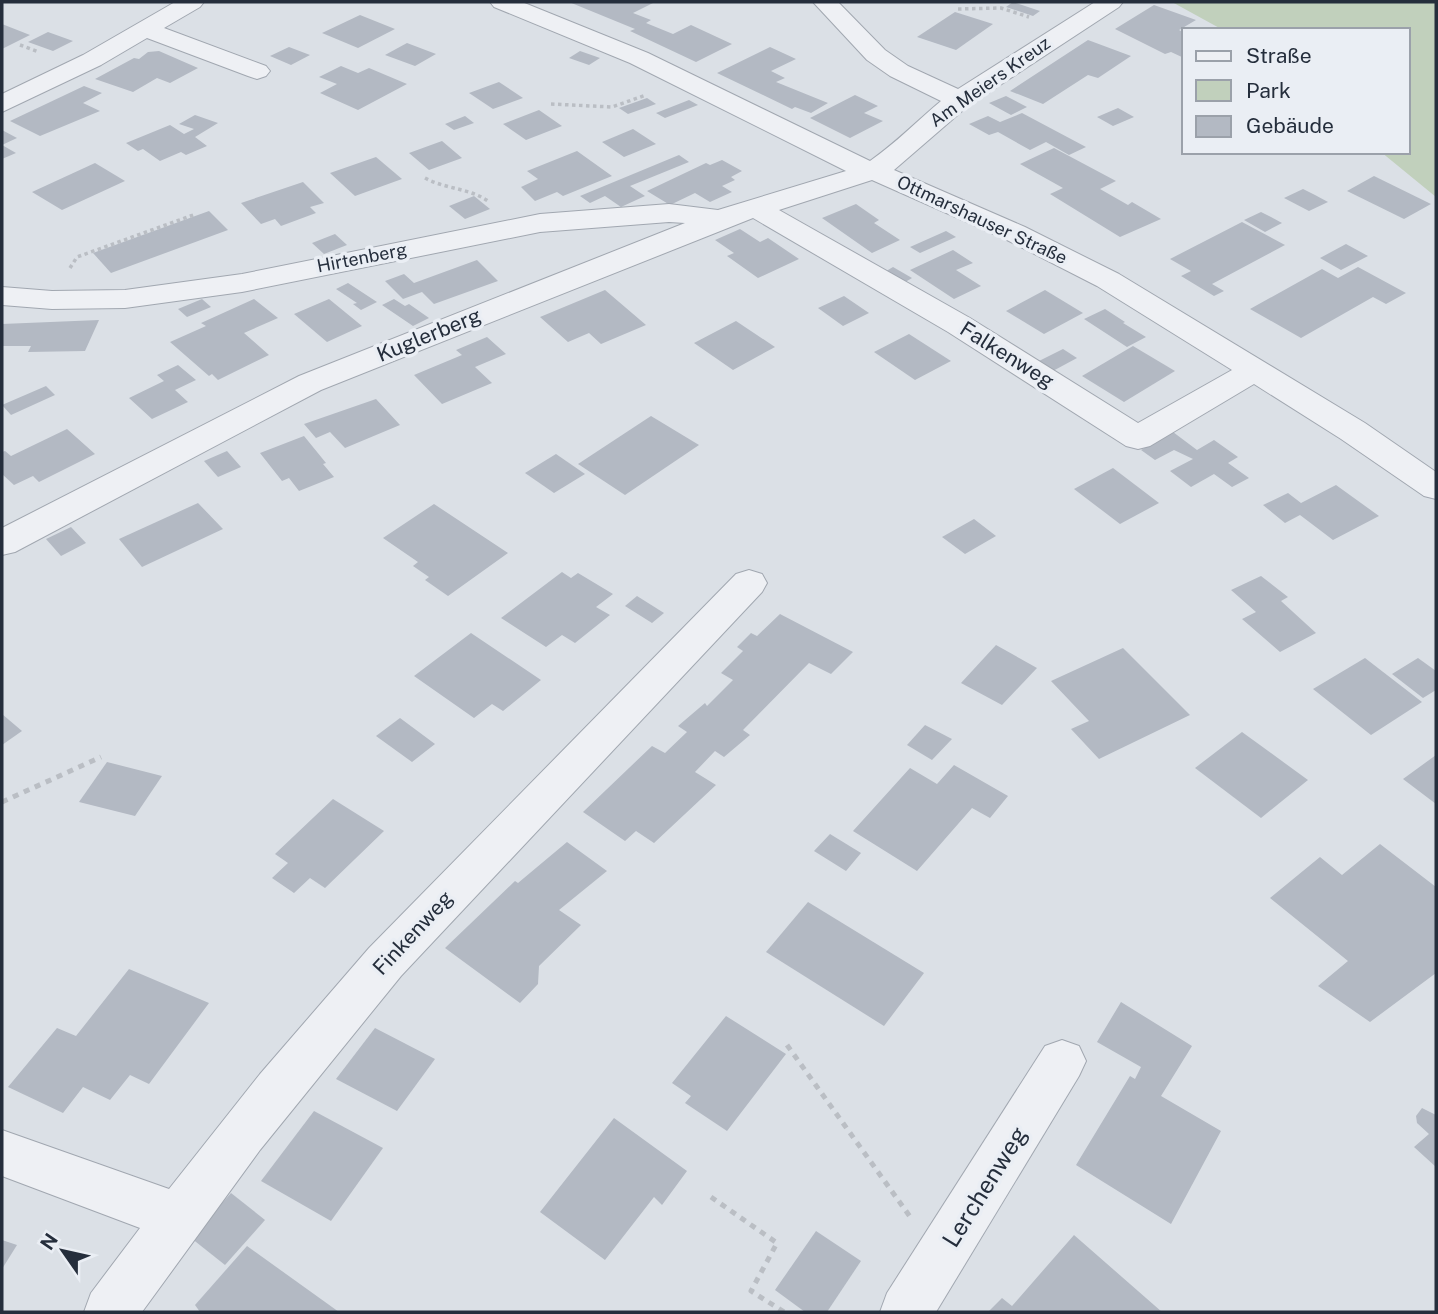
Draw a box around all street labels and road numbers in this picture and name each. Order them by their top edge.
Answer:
street label: Am Meiers Kreuz [925,32,1054,131]
street label: Ottmarshauser Straße [894,171,1071,268]
street label: Hirtenberg [315,238,409,277]
street label: Kuglerberg [373,302,485,367]
street label: Falkenweg [956,316,1059,393]
street label: Finkenweg [367,885,458,980]
street label: Lerchenweg [936,1121,1032,1252]

